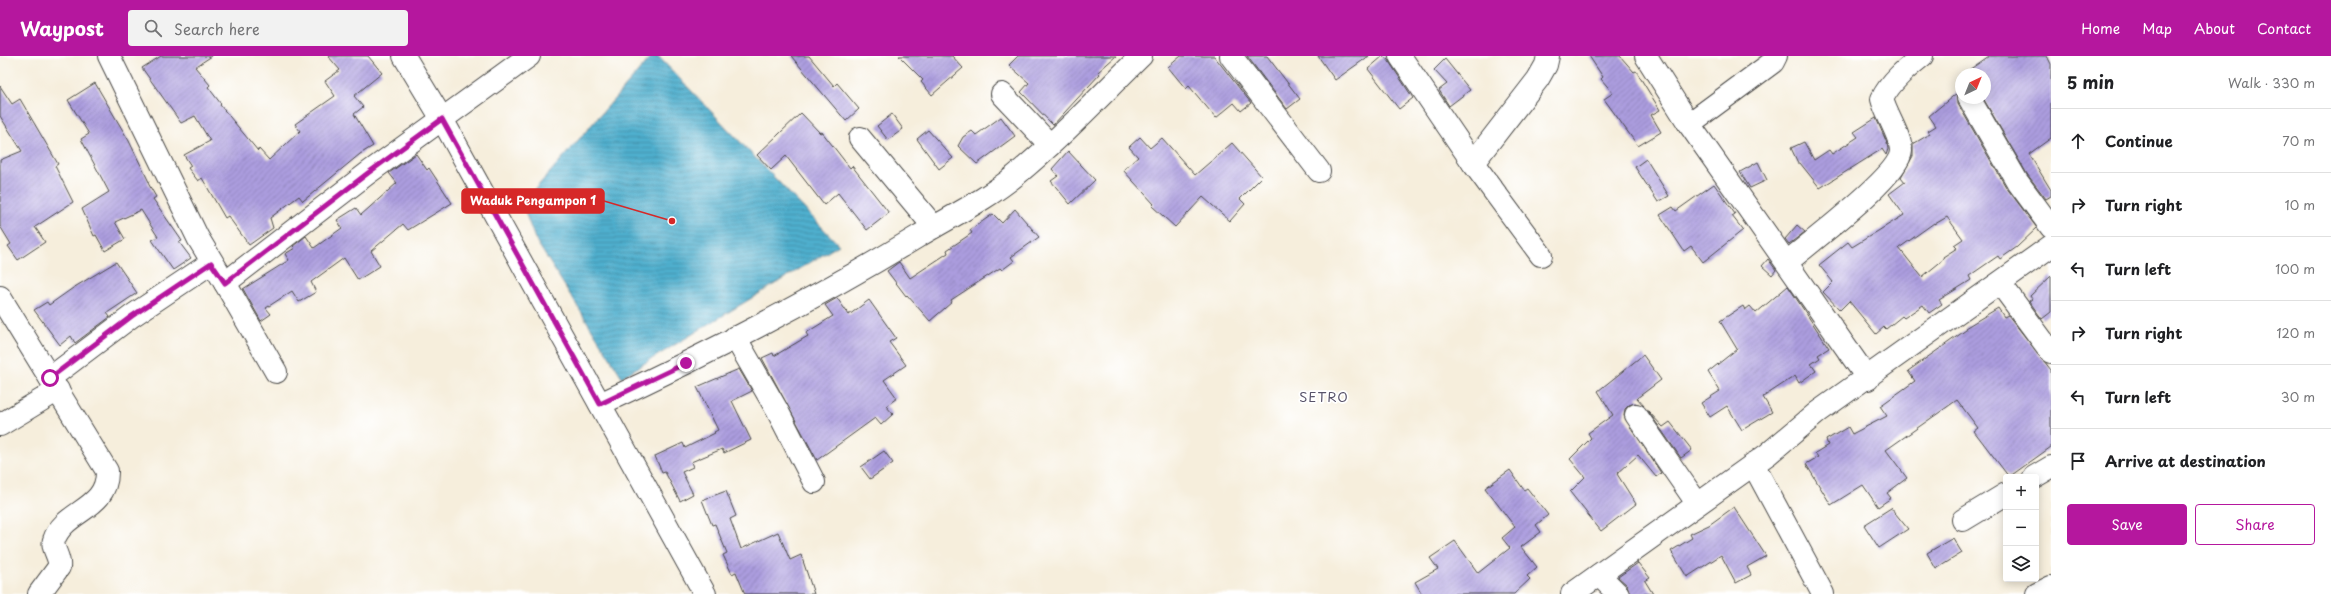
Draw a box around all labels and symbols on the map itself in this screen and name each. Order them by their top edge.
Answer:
north arrow [1955,68,1991,104]
callout: Waduk Pengampon 1 [462,189,604,213]
text: Waduk Pengampon 1 [470,191,596,209]
route end [677,354,695,372]
route start [41,369,59,387]
district label: SETRO [1299,387,1349,406]

